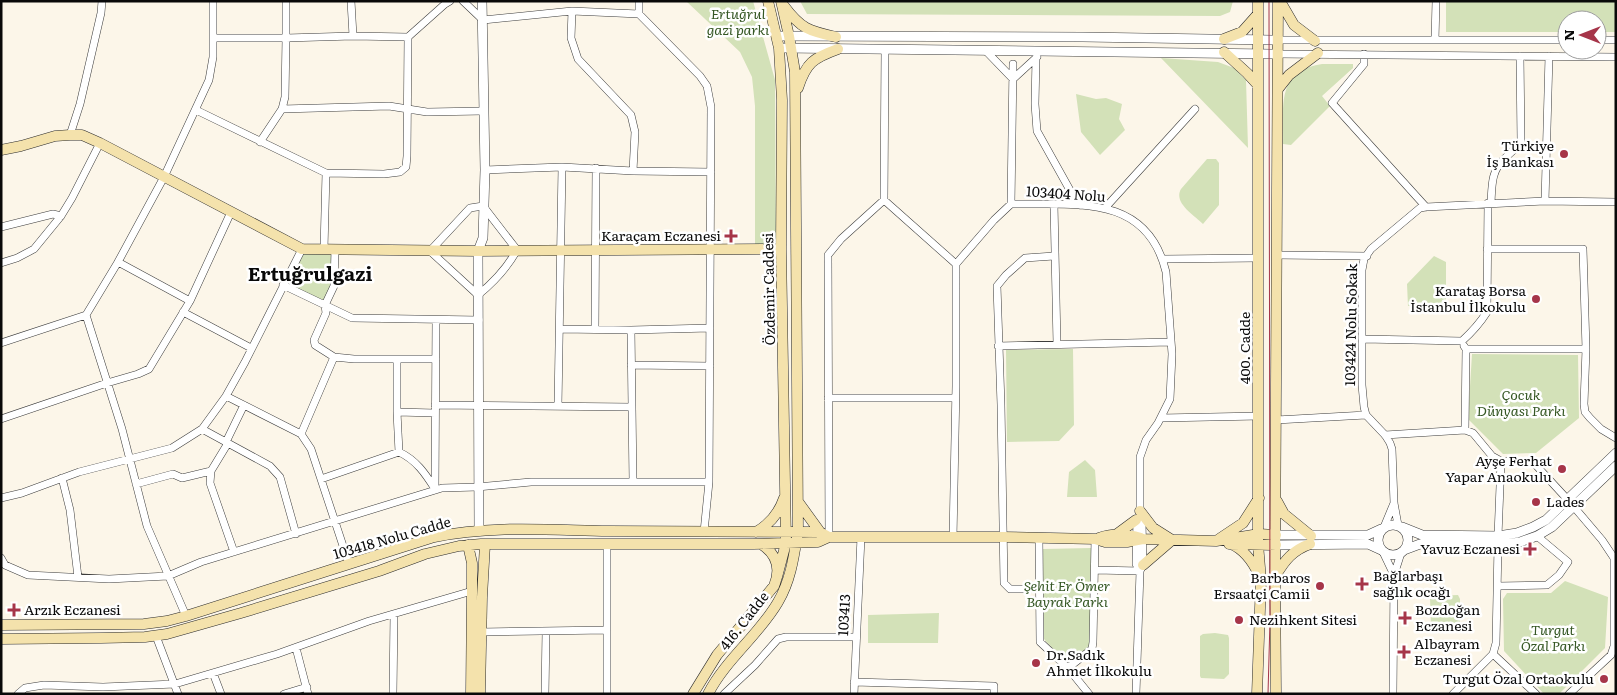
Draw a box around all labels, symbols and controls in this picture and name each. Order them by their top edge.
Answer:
park label: Ertuğrul gazi parkı [707,3,770,39]
north arrow [1557,10,1607,60]
text: N [1558,29,1578,41]
place label: Türkiye İş Bankası [1486,135,1554,171]
marker: Türkiye İş Bankası [1558,148,1570,160]
street label: 103404 Nolu [1026,180,1107,206]
place label: Karaçam Eczanesi [601,225,721,245]
marker: Karaçam Eczanesi [725,230,737,242]
street label: Özdemir Caddesi [757,232,779,346]
district label: Ertuğrulgazi [248,259,372,287]
street label: 103424 Nolu Sokak [1339,263,1361,386]
place label: Karataş Borsa İstanbul İlkokulu [1410,280,1526,316]
marker: Karataş Borsa İstanbul İlkokulu [1530,293,1542,305]
street label: 400. Cadde [1234,312,1254,384]
park label: Çocuk Dünyası Parkı [1477,384,1566,420]
place label: Ayşe Ferhat Yapar Anaokulu [1445,450,1552,486]
marker: Ayşe Ferhat Yapar Anaokulu [1556,463,1568,475]
place label: Lades [1546,491,1584,511]
marker: Lades [1530,496,1542,508]
street label: 103418 Nolu Cadde [331,511,453,563]
place label: Yavuz Eczanesi [1420,538,1520,558]
marker: Yavuz Eczanesi [1524,543,1536,555]
place label: Bağlarbaşı sağlık ocağı [1373,565,1451,601]
place label: Barbaros Ersaatçi Camii [1213,567,1310,603]
park label: Şehit Er Ömer Bayrak Parkı [1024,575,1111,611]
marker: Bağlarbaşı sağlık ocağı [1355,577,1369,591]
marker: Barbaros Ersaatçi Camii [1314,580,1326,592]
street label: 416. Cadde [714,587,773,654]
street label: 103413 [832,593,854,636]
place label: Arzık Eczanesi [24,599,121,619]
place label: Bozdoğan Eczanesi [1415,599,1480,635]
marker: Arzık Eczanesi [8,604,20,616]
place label: Nezihkent Sitesi [1249,609,1357,629]
marker: Bozdoğan Eczanesi [1399,612,1411,624]
marker: Nezihkent Sitesi [1233,614,1245,626]
park label: Turgut Özal Parkı [1521,619,1586,655]
place label: Albayram Eczanesi [1414,633,1480,669]
place label: Dr.Sadık Ahmet İlkokulu [1046,644,1152,680]
marker: Albayram Eczanesi [1398,646,1410,658]
marker: Dr.Sadık Ahmet İlkokulu [1030,657,1042,669]
place label: Turgut Özal Ortaokulu [1442,668,1594,688]
marker: Turgut Özal Ortaokulu [1598,673,1610,685]

